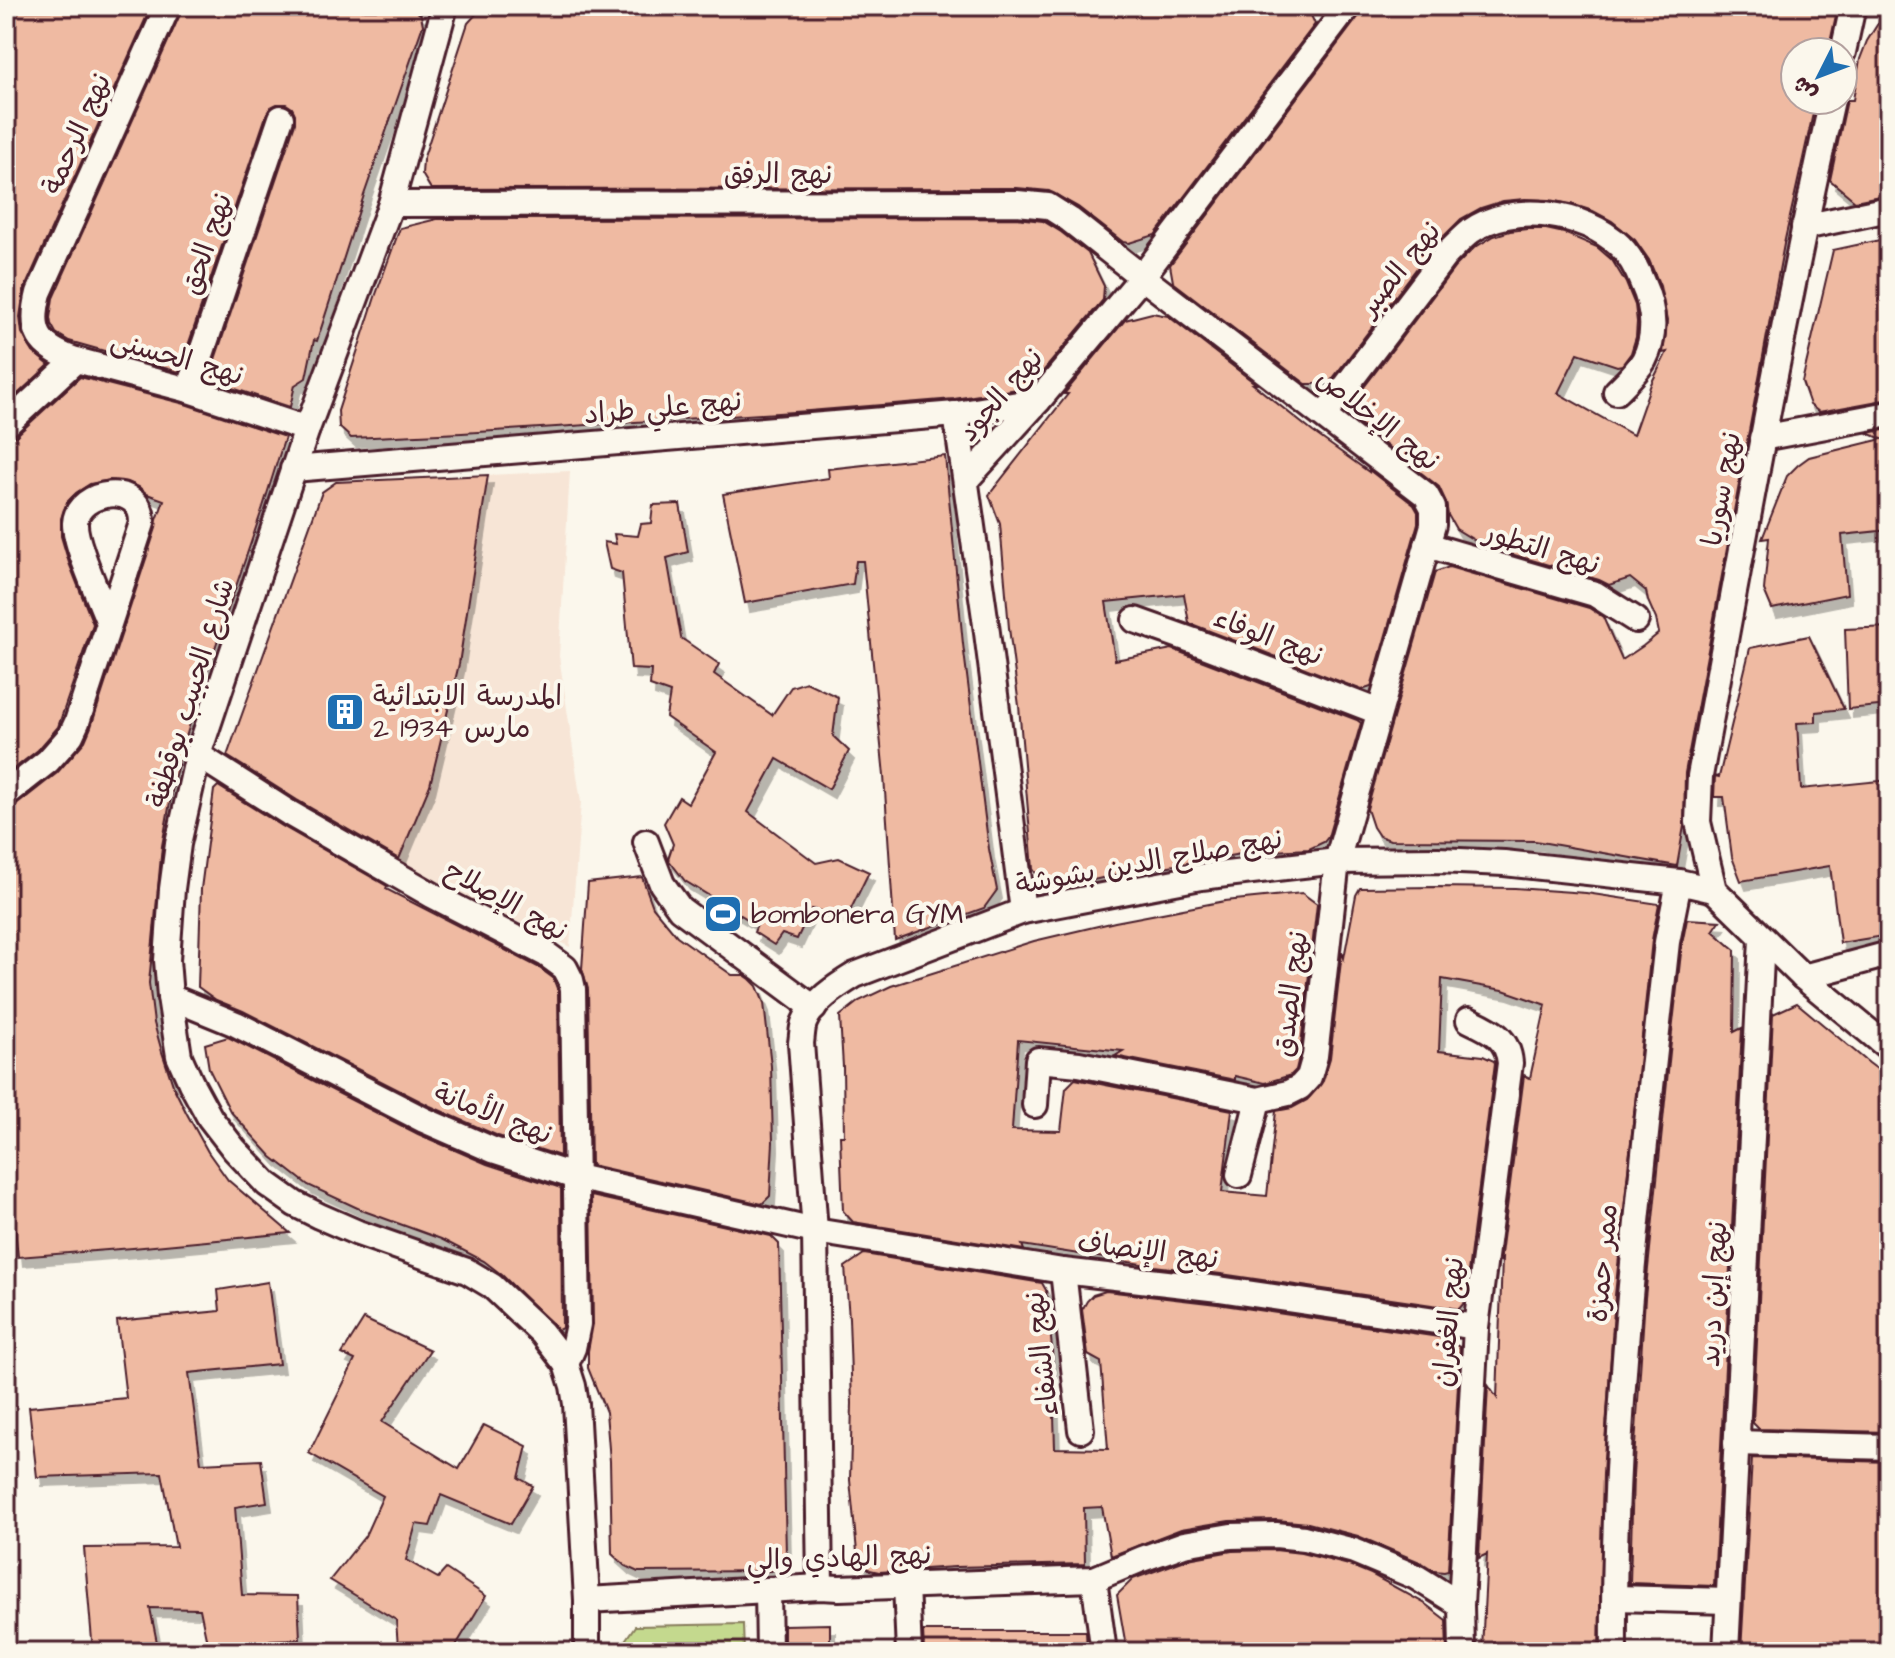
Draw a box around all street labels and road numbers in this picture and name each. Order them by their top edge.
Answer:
street label: نهج الرحمة [33,67,121,201]
street label: نهج الرفق [724,155,832,194]
street label: نهج الحق [171,188,243,300]
street label: نهج الصبر [1348,213,1450,326]
street label: نهج الحسنى [106,320,248,396]
street label: نهج الجود [949,340,1053,450]
street label: نهج الإخلاص [1308,360,1448,480]
street label: نهج علي طراد [582,382,744,438]
street label: نهج سوريا [1693,429,1751,549]
street label: نهج التطور [1478,512,1604,585]
street label: شارع الحبيب بوقطفة [138,574,244,812]
street label: نهج الوفاء [1208,598,1328,676]
street label: نهج صلاح الدين بشوشة [1012,819,1286,905]
street label: نهج الإصلاح [437,851,575,951]
street label: نهج الصدق [1264,929,1318,1059]
street label: نهج الأمانة [428,1074,558,1154]
street label: ممر حمزة [1578,1202,1628,1324]
street label: نهج إبن دريد [1691,1220,1737,1368]
street label: نهج الإنصاف [1075,1223,1221,1279]
street label: نهج الغفران [1424,1255,1474,1389]
street label: نهج الشفاء [1015,1289,1069,1419]
street label: نهج الهادي والي [746,1535,932,1585]

